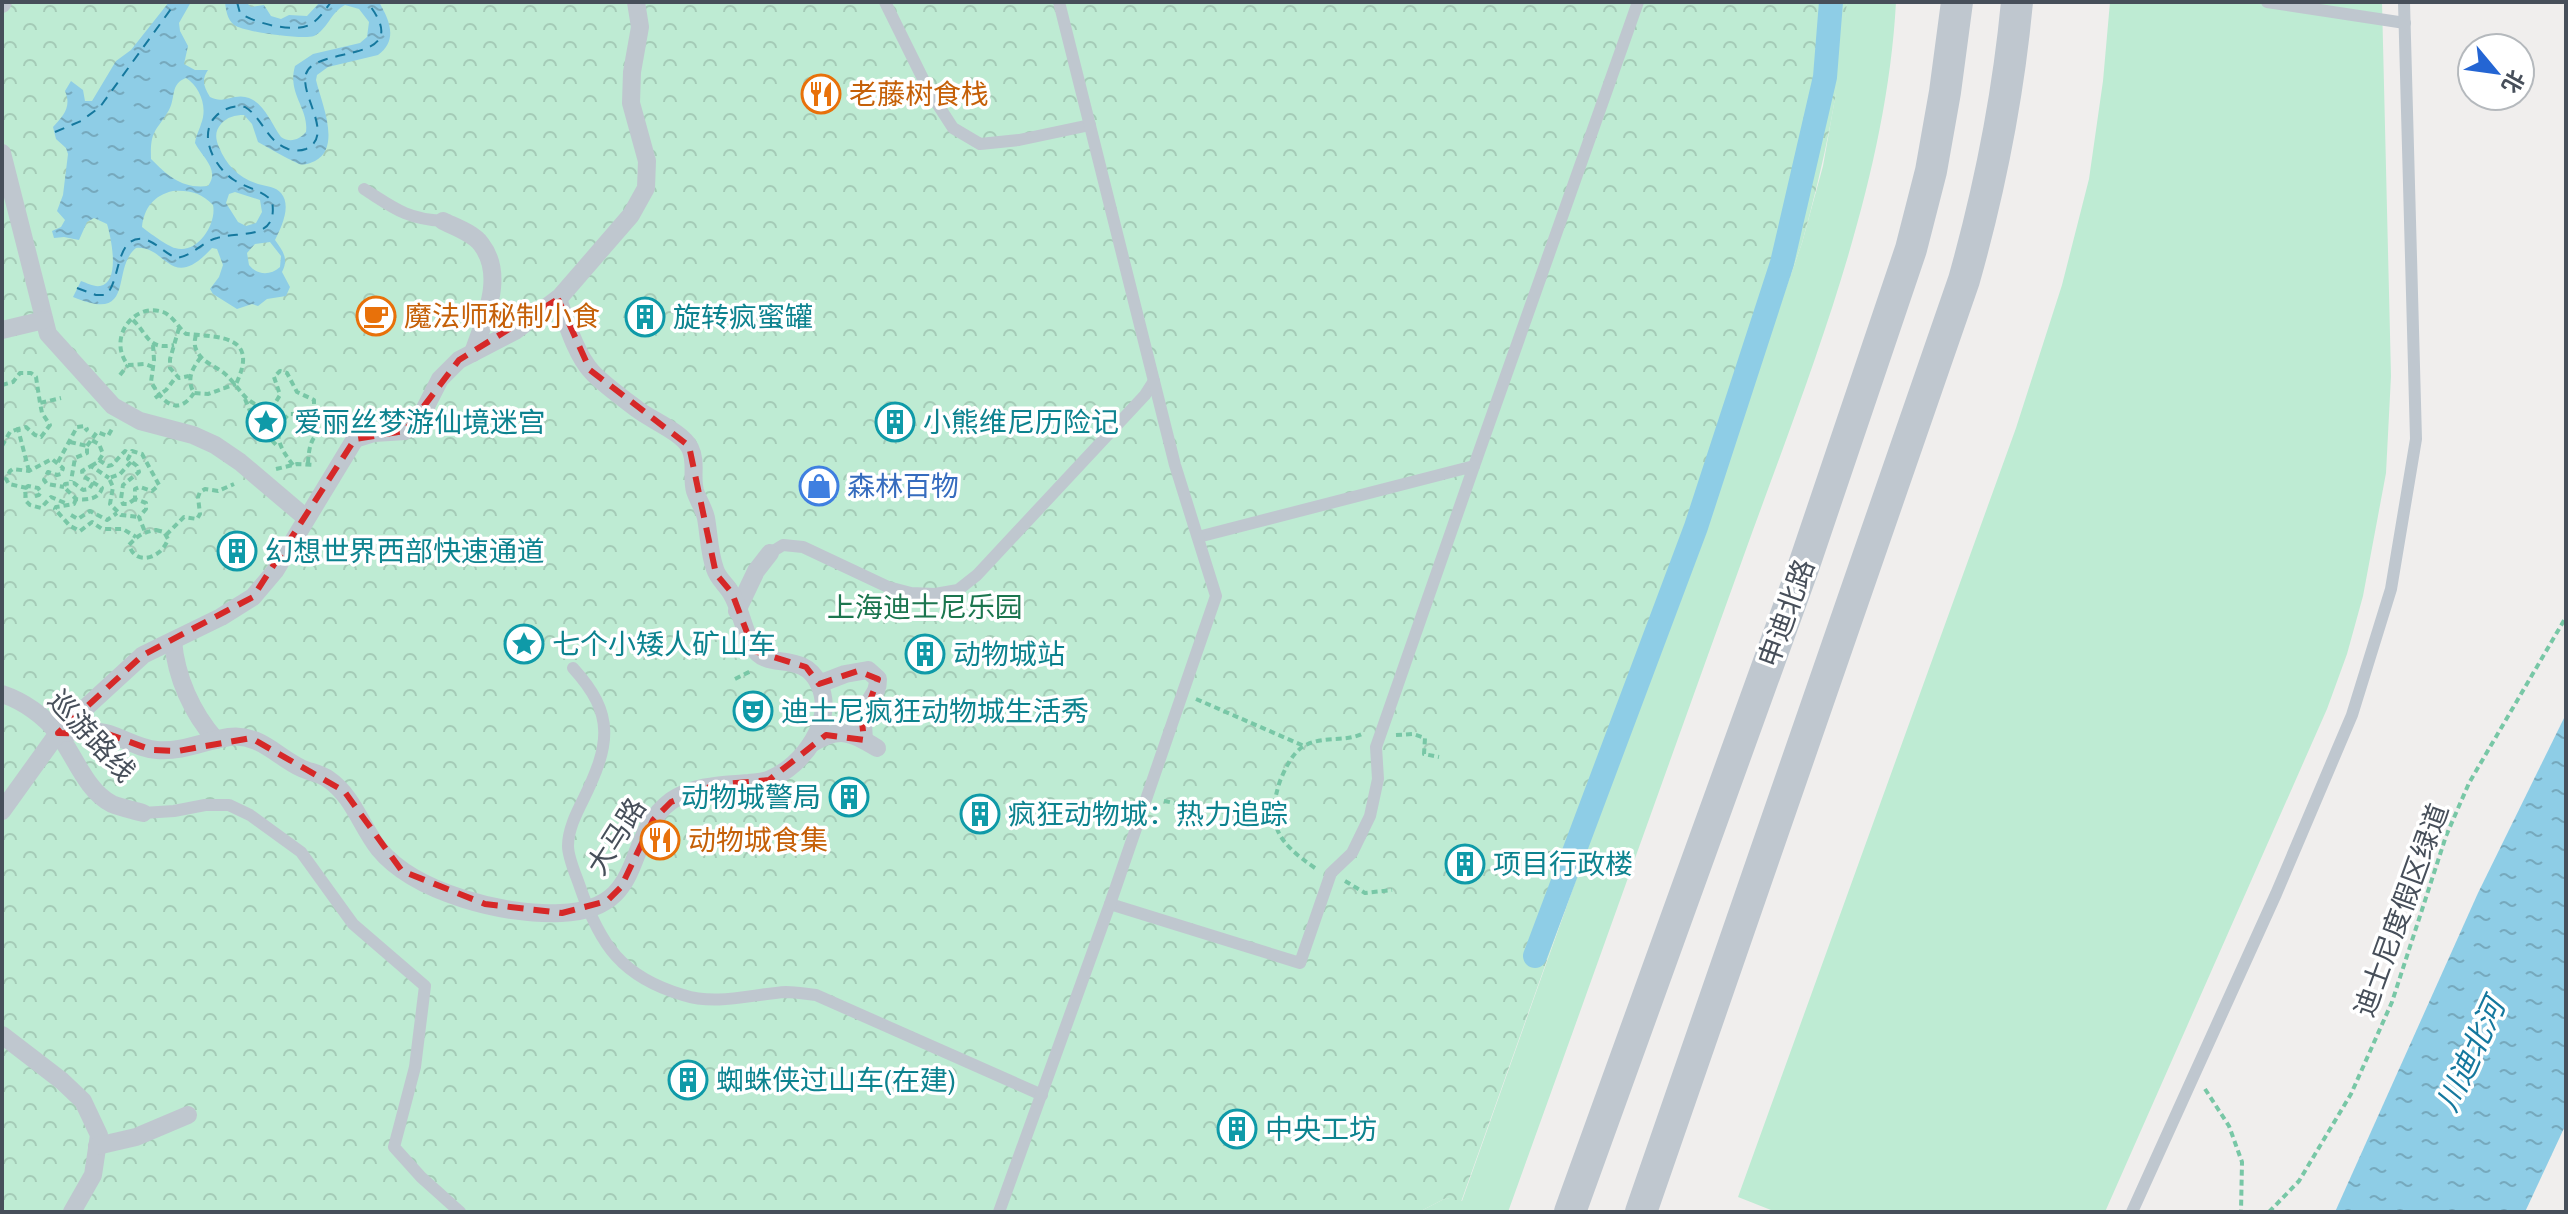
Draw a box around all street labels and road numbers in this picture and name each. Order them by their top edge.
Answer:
street label: 申迪北路 [1749,554,1823,672]
street label: 巡游路线 [40,682,144,790]
street label: 大马路 [578,790,654,882]
street label: 迪士尼度假区绿道 [2345,798,2457,1022]

